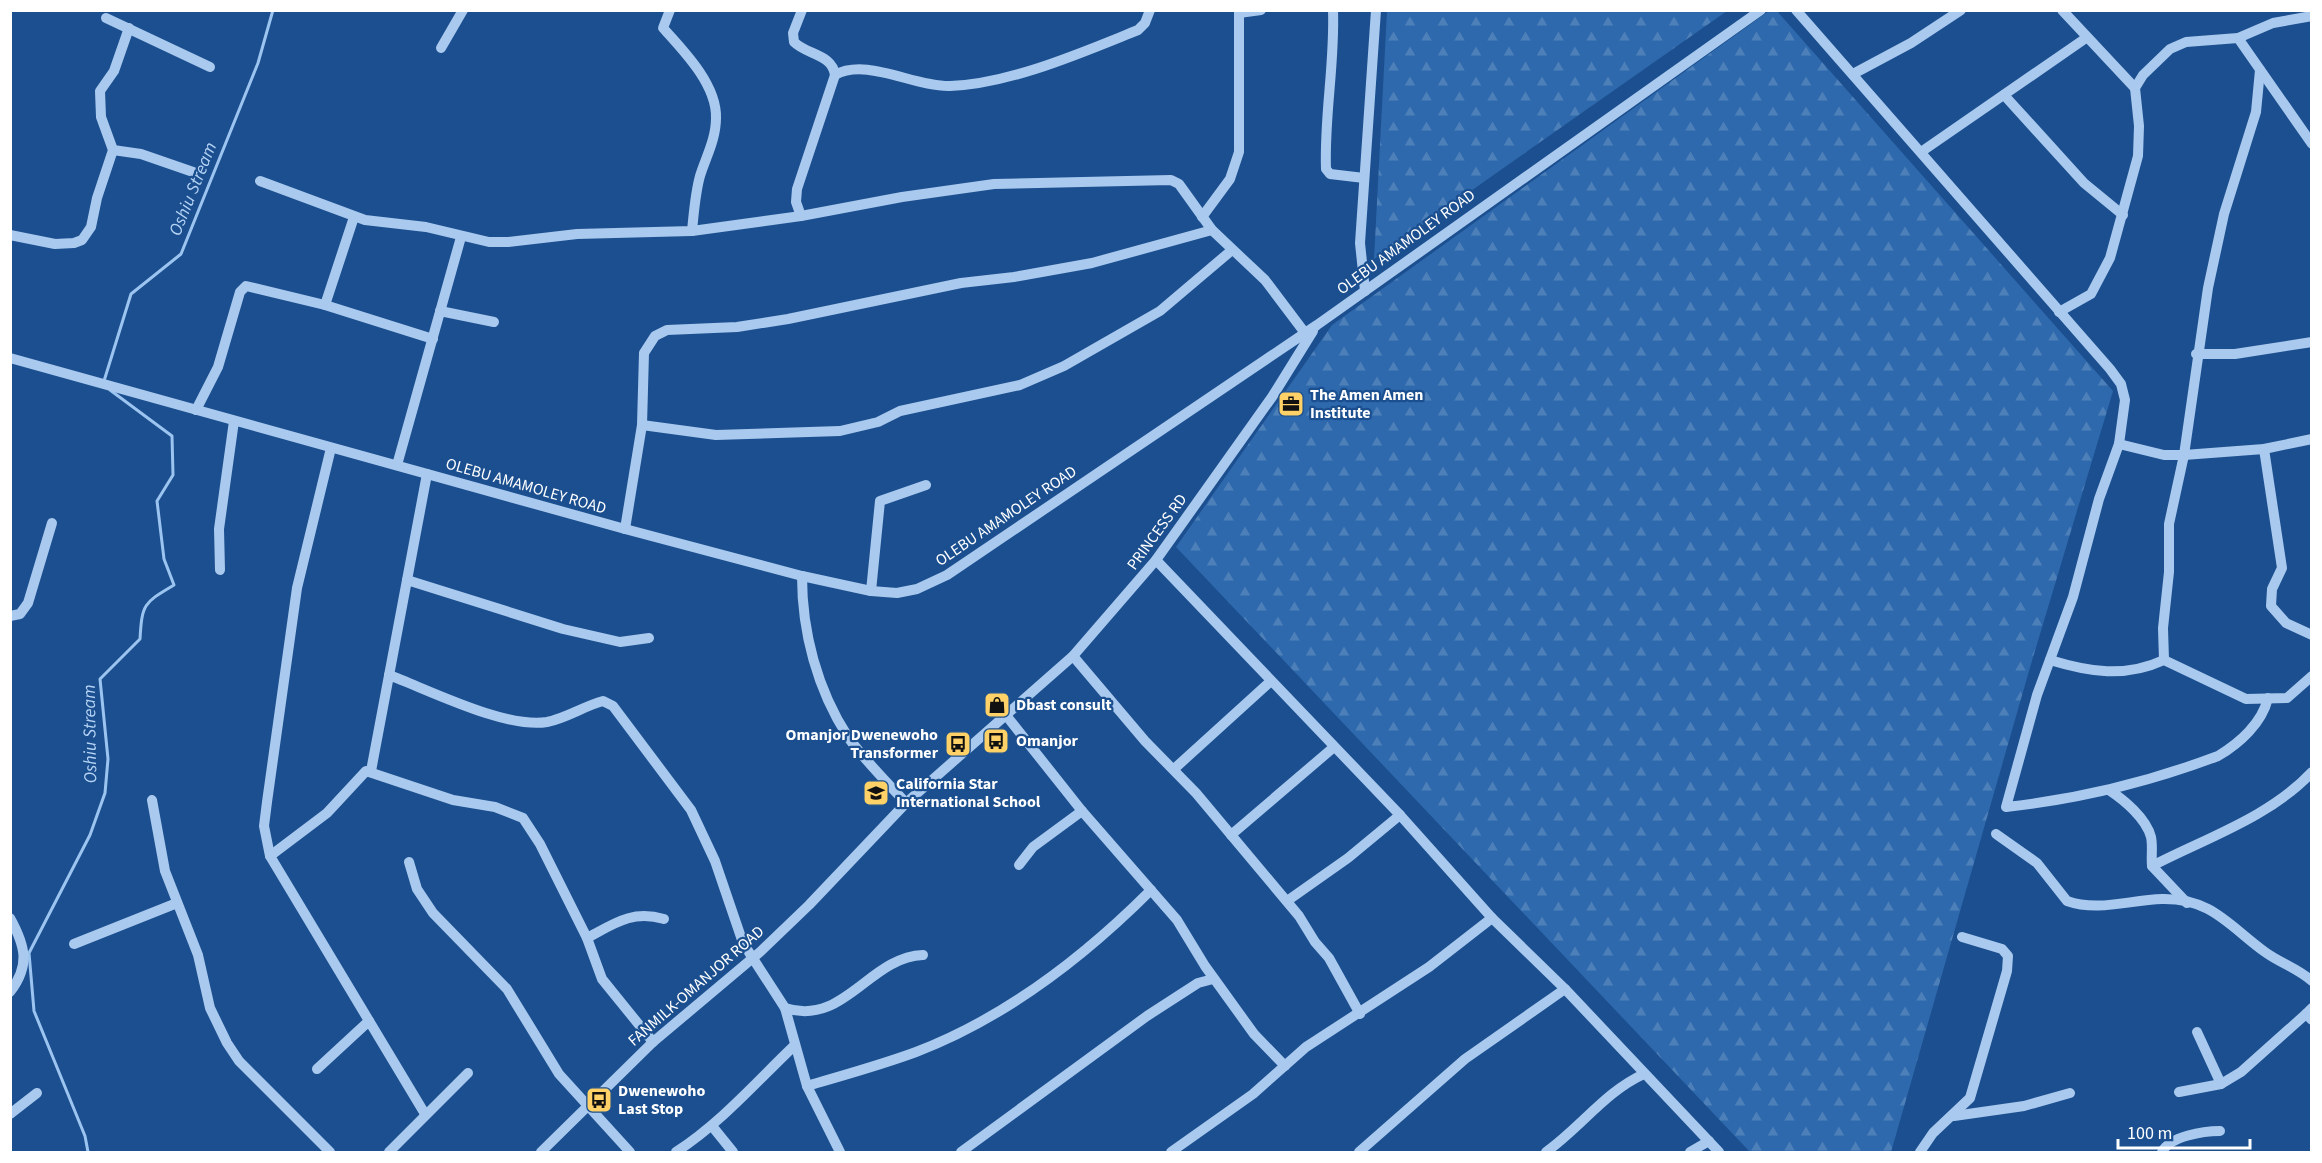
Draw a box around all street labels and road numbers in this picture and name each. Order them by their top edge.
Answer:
street label: OLEBU AMAMOLEY ROAD [1332,184,1480,300]
street label: OLEBU AMAMOLEY ROAD [443,453,609,520]
street label: OLEBU AMAMOLEY ROAD [931,460,1081,572]
street label: PRINCESS RD [1122,489,1192,575]
street label: FANMILK-OMANJOR ROAD [623,921,769,1051]

